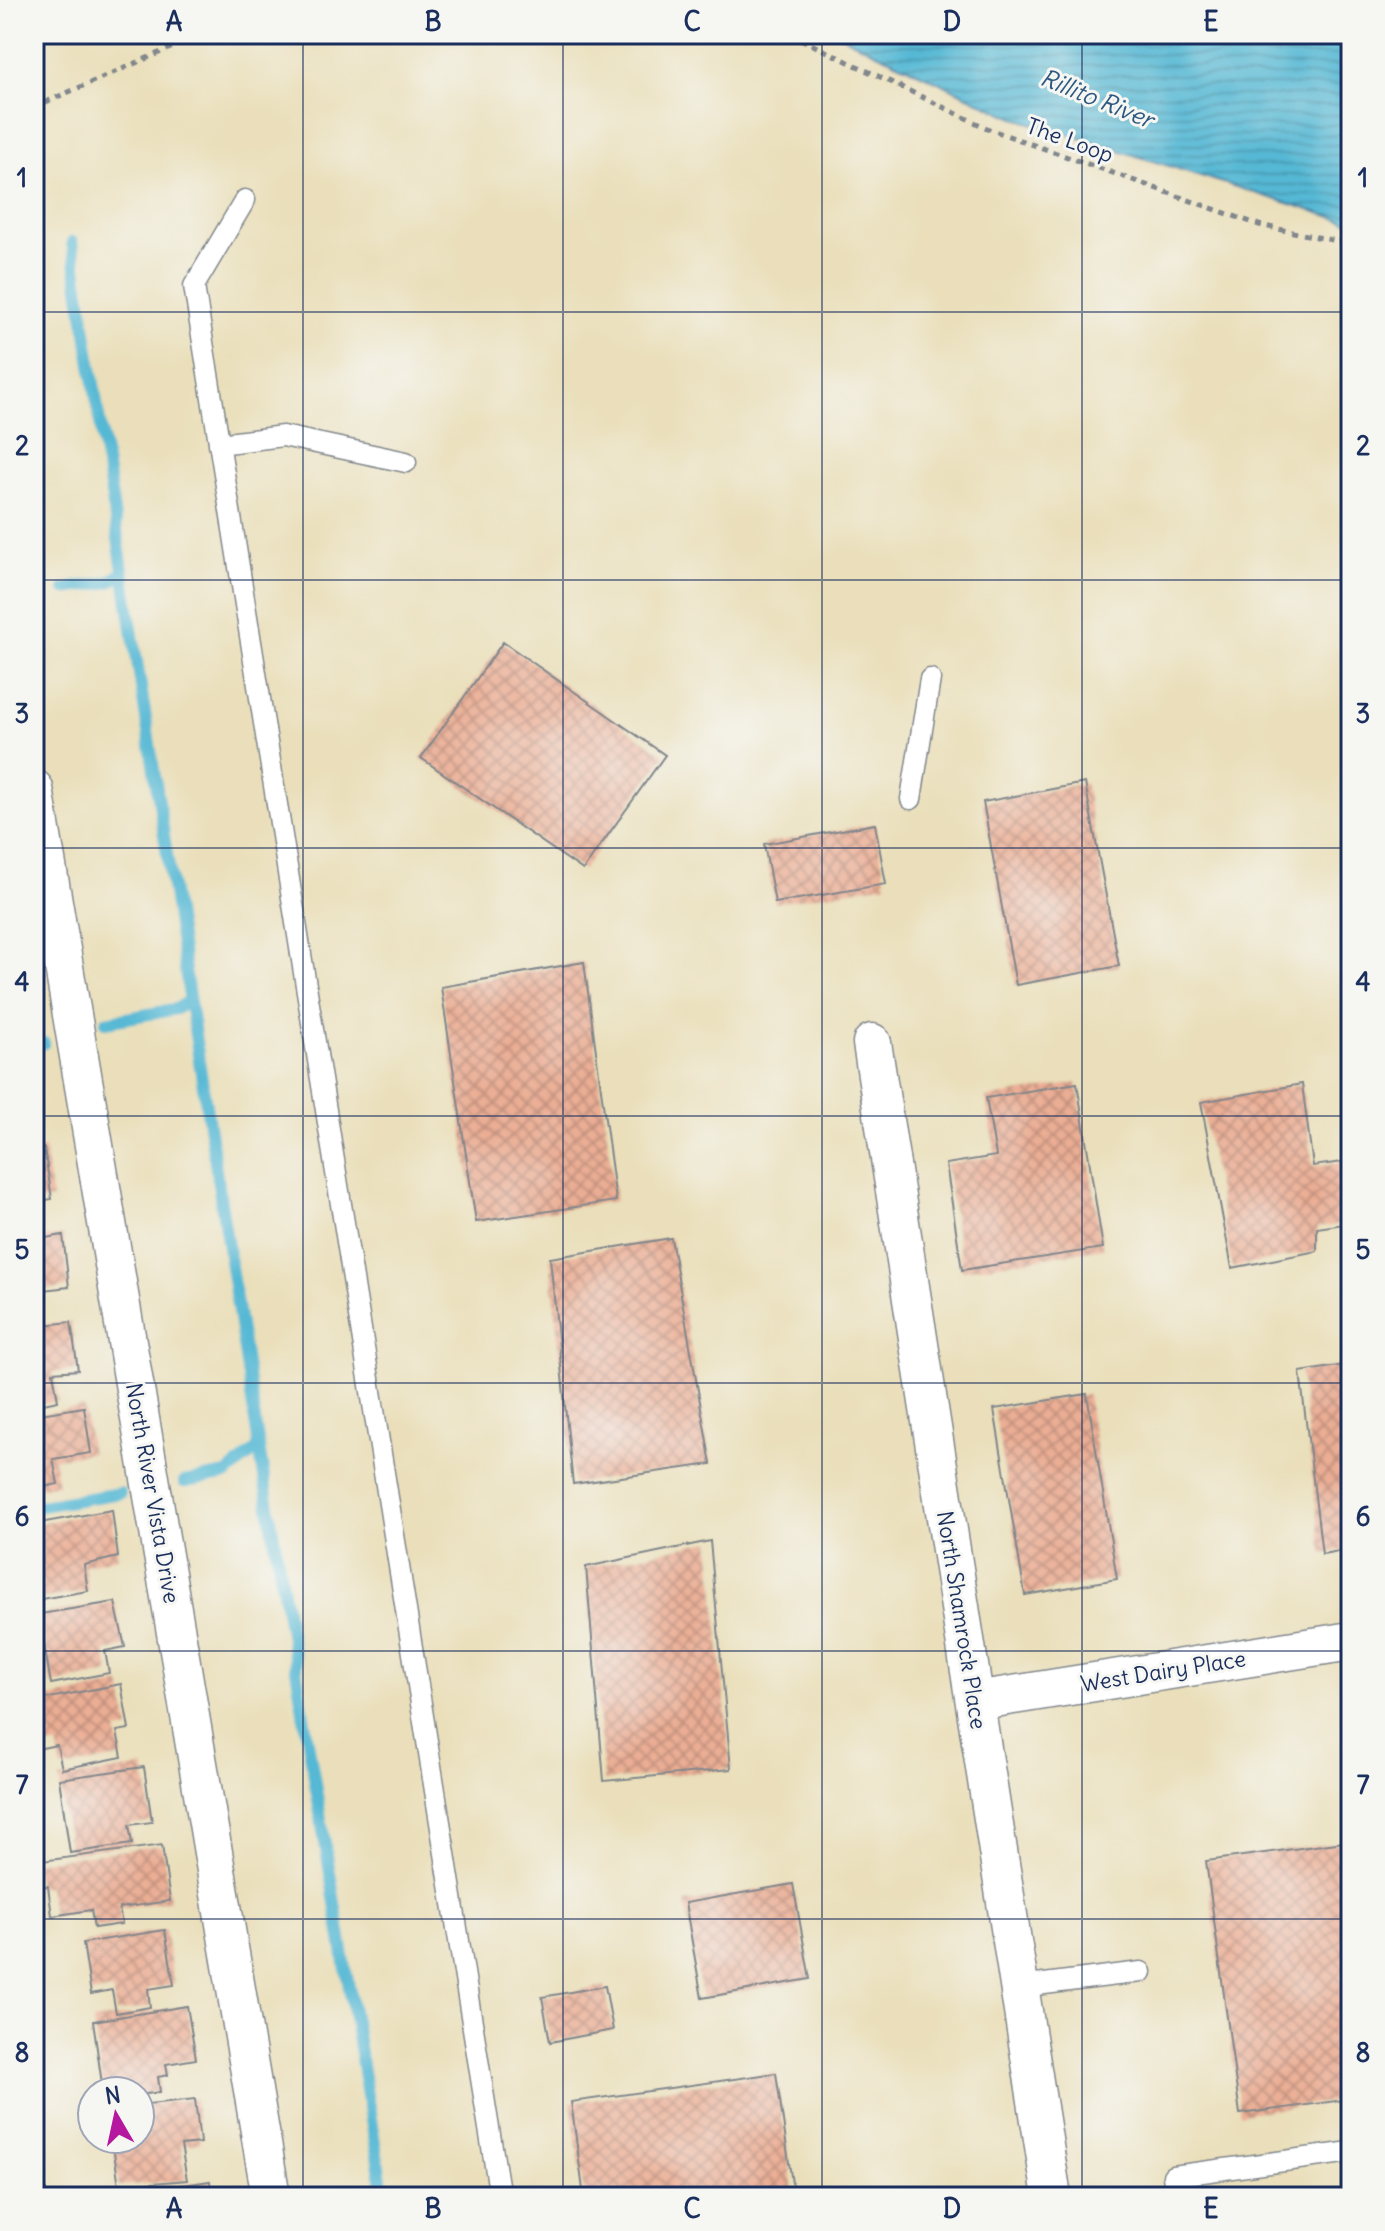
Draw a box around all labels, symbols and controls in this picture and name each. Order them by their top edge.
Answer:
text: A [166,5,183,38]
text: B [424,5,442,38]
text: C [683,5,701,38]
text: D [943,5,961,38]
text: E [1203,5,1219,38]
water label: Rillito River [1037,62,1161,135]
street label: The Loop [1023,111,1117,169]
text: 1 [17,161,27,194]
text: 1 [1358,161,1368,194]
text: 2 [15,429,29,462]
text: 2 [1356,429,1370,462]
text: 3 [15,697,29,730]
text: 3 [1356,697,1370,730]
text: 4 [14,965,30,998]
text: 4 [1355,965,1371,998]
text: 5 [15,1233,30,1266]
text: 5 [1356,1233,1371,1266]
street label: North River Vista Drive [120,1381,186,1605]
text: 6 [14,1500,30,1533]
text: 6 [1355,1500,1371,1533]
street label: North Shamrock Place [931,1509,993,1731]
street label: West Dairy Place [1078,1644,1248,1698]
text: 7 [16,1768,29,1801]
text: 7 [1357,1768,1370,1801]
text: 8 [15,2036,29,2069]
text: 8 [1356,2036,1370,2069]
north arrow [76,2075,156,2155]
text: N [103,2080,123,2110]
text: A [166,2192,183,2225]
text: B [424,2192,442,2225]
text: C [683,2192,701,2225]
text: D [943,2192,961,2225]
text: E [1203,2192,1219,2225]

